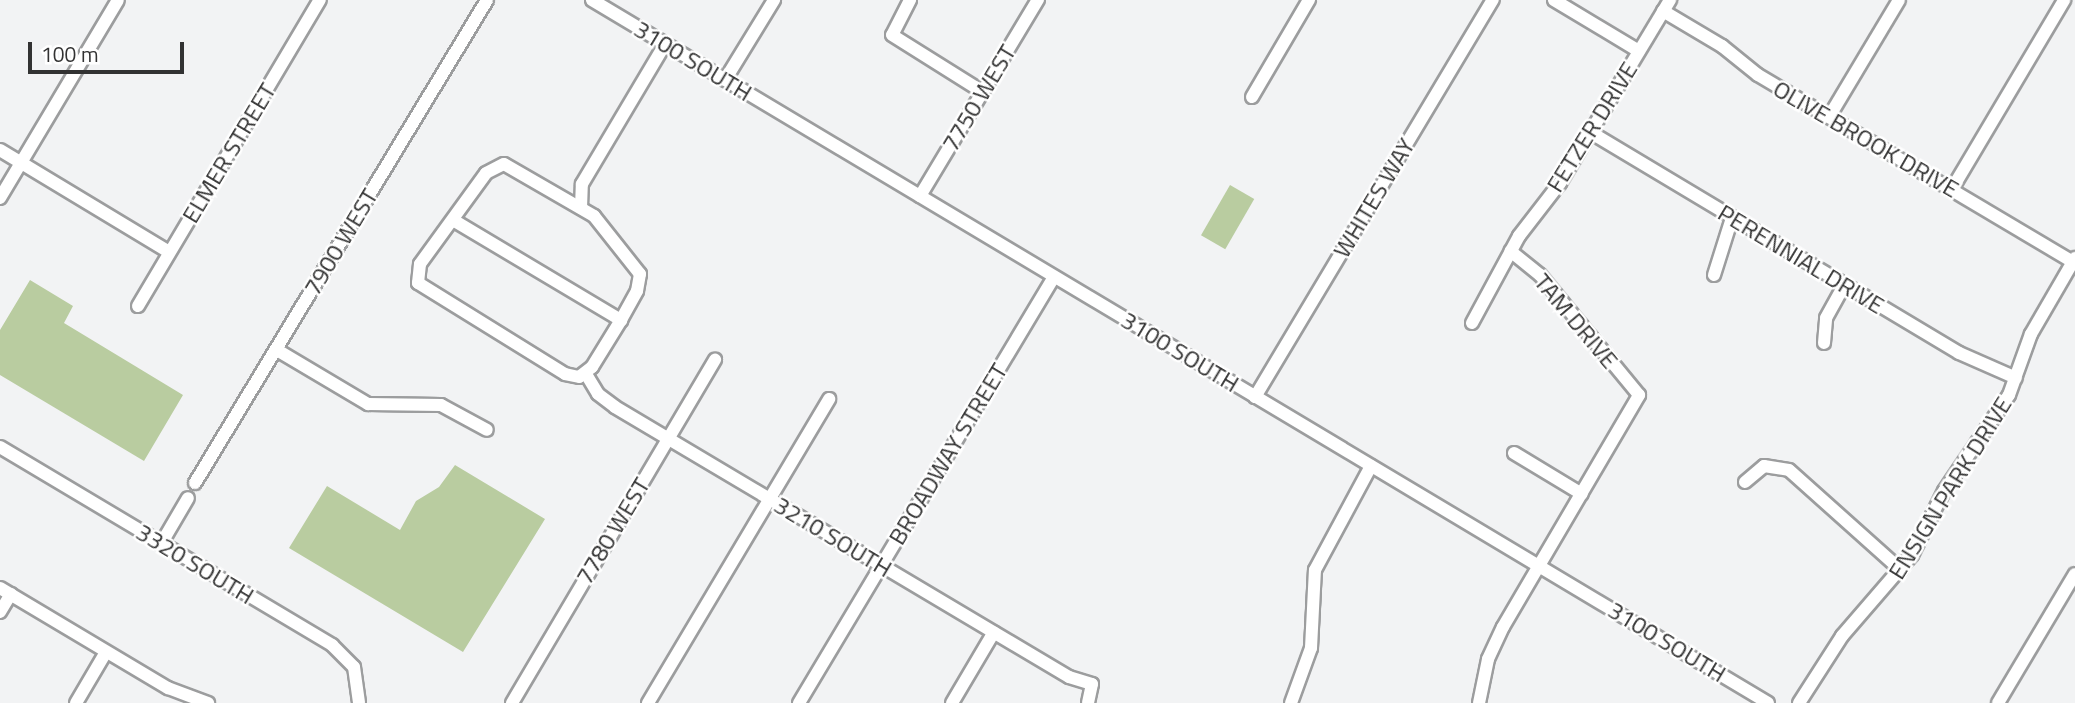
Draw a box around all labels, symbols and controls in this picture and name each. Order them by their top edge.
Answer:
street label: 3100 SOUTH [629,15,757,107]
scale bar [32,28,187,72]
text: 100 m [41,38,98,70]
street label: 7750 WEST [936,40,1022,156]
street label: FETZER DRIVE [1541,57,1643,197]
street label: OLIVE BROOK DRIVE [1768,74,1964,204]
street label: ELMER STREET [176,78,282,228]
street label: WHITES WAY [1327,133,1421,263]
street label: 7900 WEST [298,184,384,300]
street label: PERENNIAL DRIVE [1713,198,1889,320]
street label: TAM DRIVE [1528,268,1624,374]
street label: 3100 SOUTH [1116,306,1244,398]
street label: BROADWAY STREET [882,358,1014,550]
street label: ENSIGN PARK DRIVE [1882,391,2018,585]
street label: 7780 WEST [570,473,656,589]
street label: 3210 SOUTH [769,491,897,583]
street label: 3320 SOUTH [131,518,259,610]
street label: 3100 SOUTH [1603,596,1731,688]

